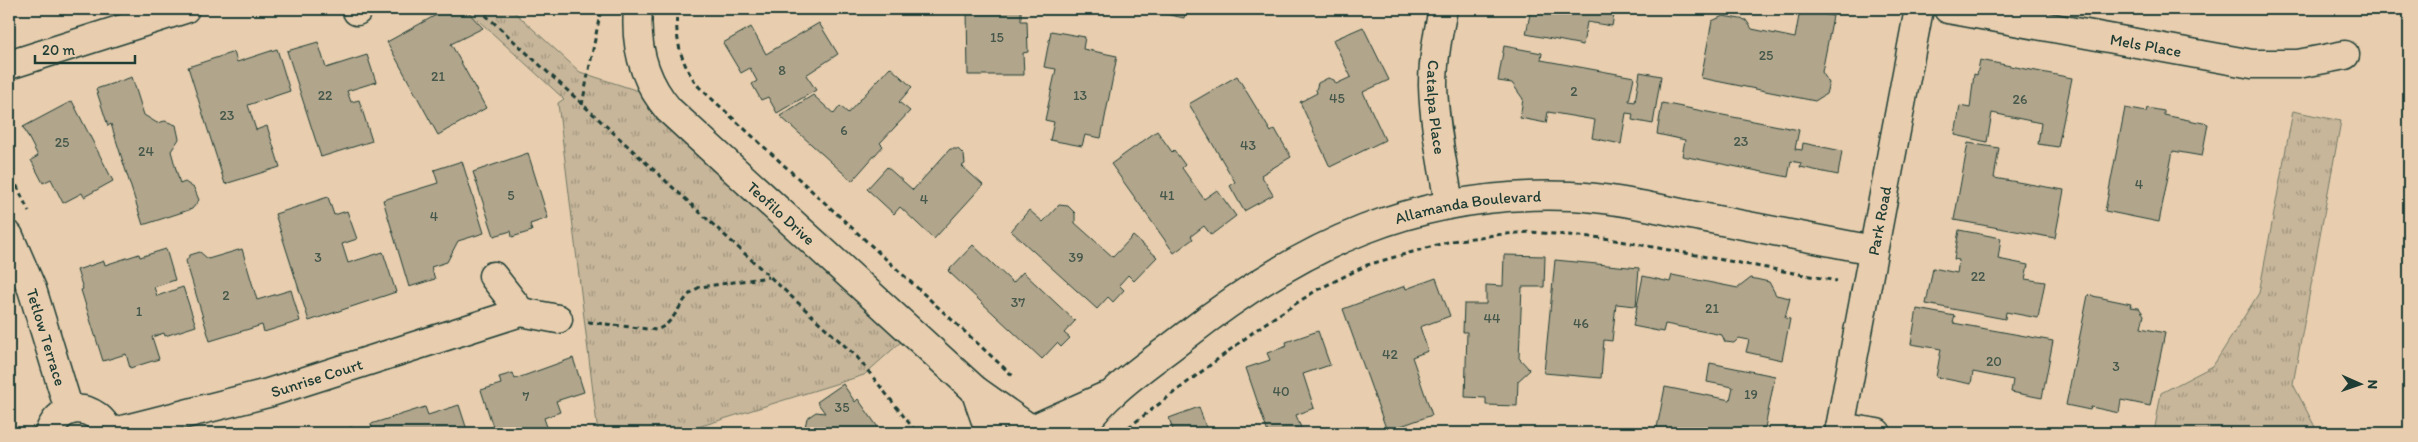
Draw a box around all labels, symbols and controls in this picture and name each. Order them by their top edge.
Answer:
house number: 15 [990,29,1004,46]
street label: Mels Place [2108,29,2183,61]
scale bar [35,32,135,64]
text: 20 m [42,41,76,59]
house number: 25 [1759,47,1773,64]
street label: Catalpa Place [1423,59,1449,156]
house number: 8 [778,62,786,79]
house number: 21 [431,68,445,85]
house number: 2 [1570,83,1578,100]
house number: 22 [318,87,333,104]
house number: 13 [1073,87,1087,104]
house number: 45 [1329,90,1345,107]
house number: 26 [2013,91,2027,108]
house number: 23 [220,107,235,124]
house number: 6 [840,122,848,139]
house number: 23 [1734,133,1749,150]
house number: 25 [55,134,69,151]
house number: 43 [1240,137,1256,154]
house number: 24 [138,143,154,160]
house number: 4 [2135,176,2144,193]
street label: Teofilo Drive [743,177,819,249]
street label: Park Road [1864,184,1895,257]
house number: 5 [507,187,515,204]
house number: 41 [1160,187,1175,204]
street label: Allamanda Boulevard [1392,187,1542,228]
house number: 4 [920,191,929,208]
house number: 4 [430,208,439,225]
house number: 3 [314,249,322,266]
house number: 39 [1069,249,1083,266]
house number: 22 [1971,268,1986,285]
street label: Tetlow Terrace [22,286,70,388]
house number: 2 [222,287,230,304]
house number: 37 [1011,294,1025,311]
house number: 21 [1705,300,1719,317]
house number: 1 [136,303,143,320]
house number: 44 [1484,310,1501,327]
house number: 46 [1573,315,1589,332]
house number: 42 [1382,346,1399,363]
house number: 20 [1986,353,2002,370]
street label: Sunrise Court [269,354,365,401]
house number: 3 [2112,358,2120,375]
north arrow [2336,360,2386,410]
text: N [2364,379,2381,389]
house number: 40 [1272,383,1290,400]
house number: 19 [1744,386,1758,403]
house number: 7 [523,388,530,405]
house number: 35 [835,399,849,416]

